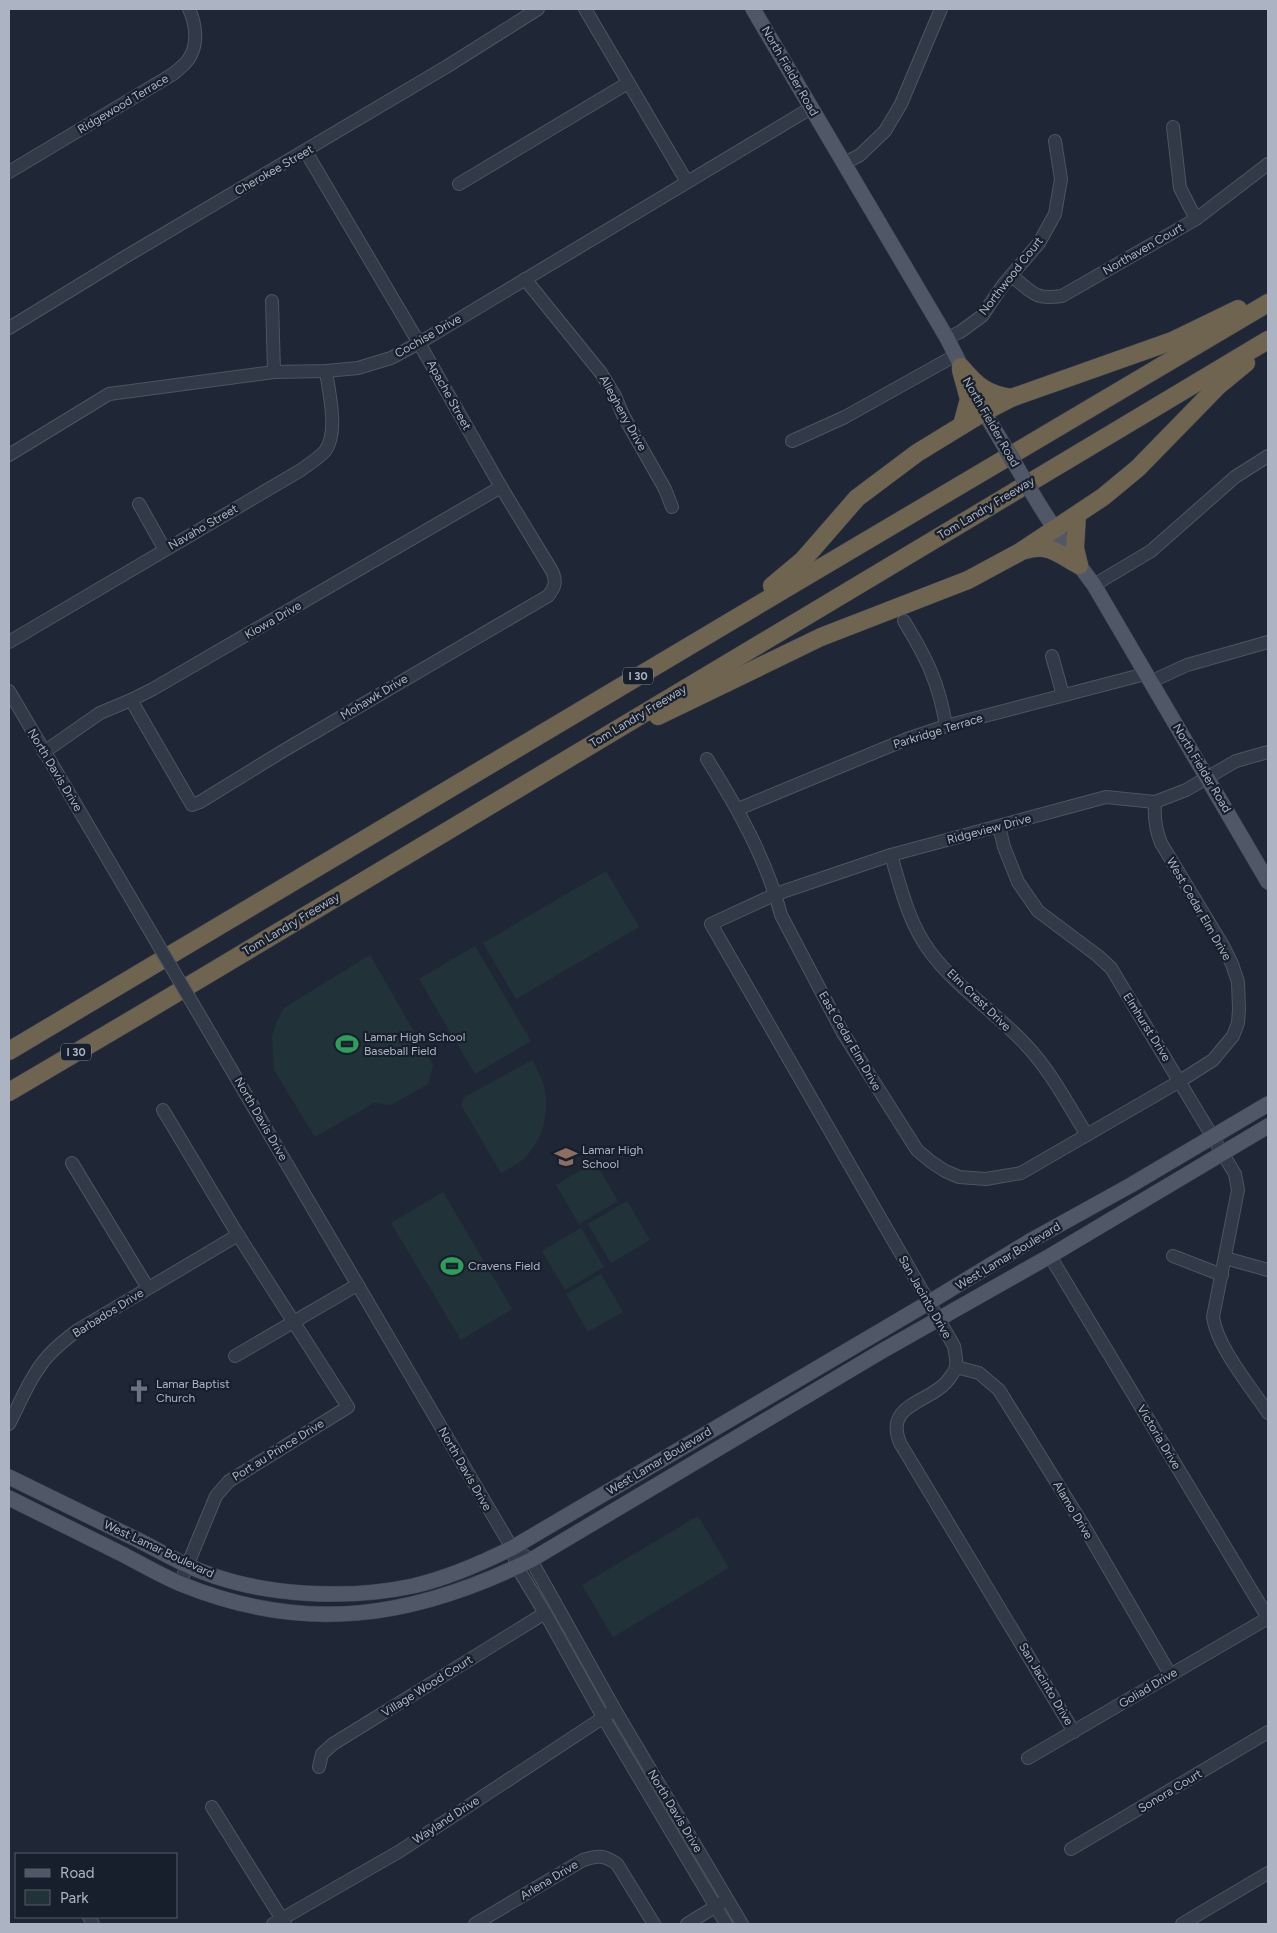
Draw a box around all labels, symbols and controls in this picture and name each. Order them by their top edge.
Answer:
street label: North Fielder Road [759,24,821,118]
street label: Ridgewood Terrace [75,71,171,137]
street label: Cherokee Street [232,142,316,198]
street label: Northaven Court [1100,220,1186,278]
street label: Northwood Court [976,234,1046,318]
street label: Cochise Drive [392,311,464,361]
street label: Apache Street [424,358,474,433]
street label: Allegheny Drive [597,373,650,453]
street label: North Fielder Road [960,375,1022,469]
street label: Tom Landry Freeway [935,473,1038,542]
street label: Navaho Street [166,501,241,553]
street label: Kiowa Drive [242,598,304,642]
road number: I 30 [623,668,653,684]
street label: Mohawk Drive [338,671,410,723]
street label: Tom Landry Freeway [587,681,690,750]
street label: Parkridge Terrace [892,711,985,751]
street label: North Fielder Road [1170,721,1234,815]
street label: North Davis Drive [25,726,85,814]
street label: Ridgeview Drive [946,811,1033,847]
street label: West Cedar Elm Drive [1164,855,1234,963]
street label: Tom Landry Freeway [240,889,343,958]
street label: Elm Crest Drive [944,966,1014,1034]
street label: East Cedar Elm Drive [816,989,884,1094]
street label: Elmhurst Drive [1120,990,1174,1064]
place label: Lamar High School Baseball Field [364,1030,465,1058]
sports icon: Lamar High School Baseball Field [334,1031,360,1057]
road number: I 30 [61,1044,91,1060]
street label: North Davis Drive [231,1075,291,1164]
place label: Lamar High School [582,1143,644,1171]
school or university icon: Lamar High School [553,1144,579,1170]
street label: West Lamar Boulevard [953,1219,1063,1293]
sports icon: Cravens Field [439,1253,465,1279]
street label: San Jacinto Drive [896,1253,955,1341]
place label: Cravens Field [468,1259,540,1273]
street label: Barbados Drive [70,1285,146,1340]
place label: Lamar Baptist Church [156,1377,230,1405]
church icon: Lamar Baptist Church [126,1378,152,1404]
street label: Victoria Drive [1134,1402,1184,1472]
street label: Port au Prince Drive [230,1416,327,1484]
street label: West Lamar Boulevard [604,1424,714,1498]
street label: North Davis Drive [435,1425,495,1514]
street label: Alamo Drive [1050,1479,1096,1542]
street label: West Lamar Boulevard [102,1517,216,1581]
street label: San Jacinto Drive [1016,1640,1076,1728]
street label: Village Wood Court [379,1652,476,1720]
street label: Goliad Drive [1116,1665,1180,1711]
street label: Sonora Court [1136,1766,1205,1816]
street label: North Davis Drive [645,1767,705,1855]
street label: Wayland Drive [410,1793,482,1847]
legend [15,1853,178,1918]
street label: Arlena Drive [518,1857,581,1903]
text: Road [60,1864,95,1882]
text: Park [60,1889,89,1907]

